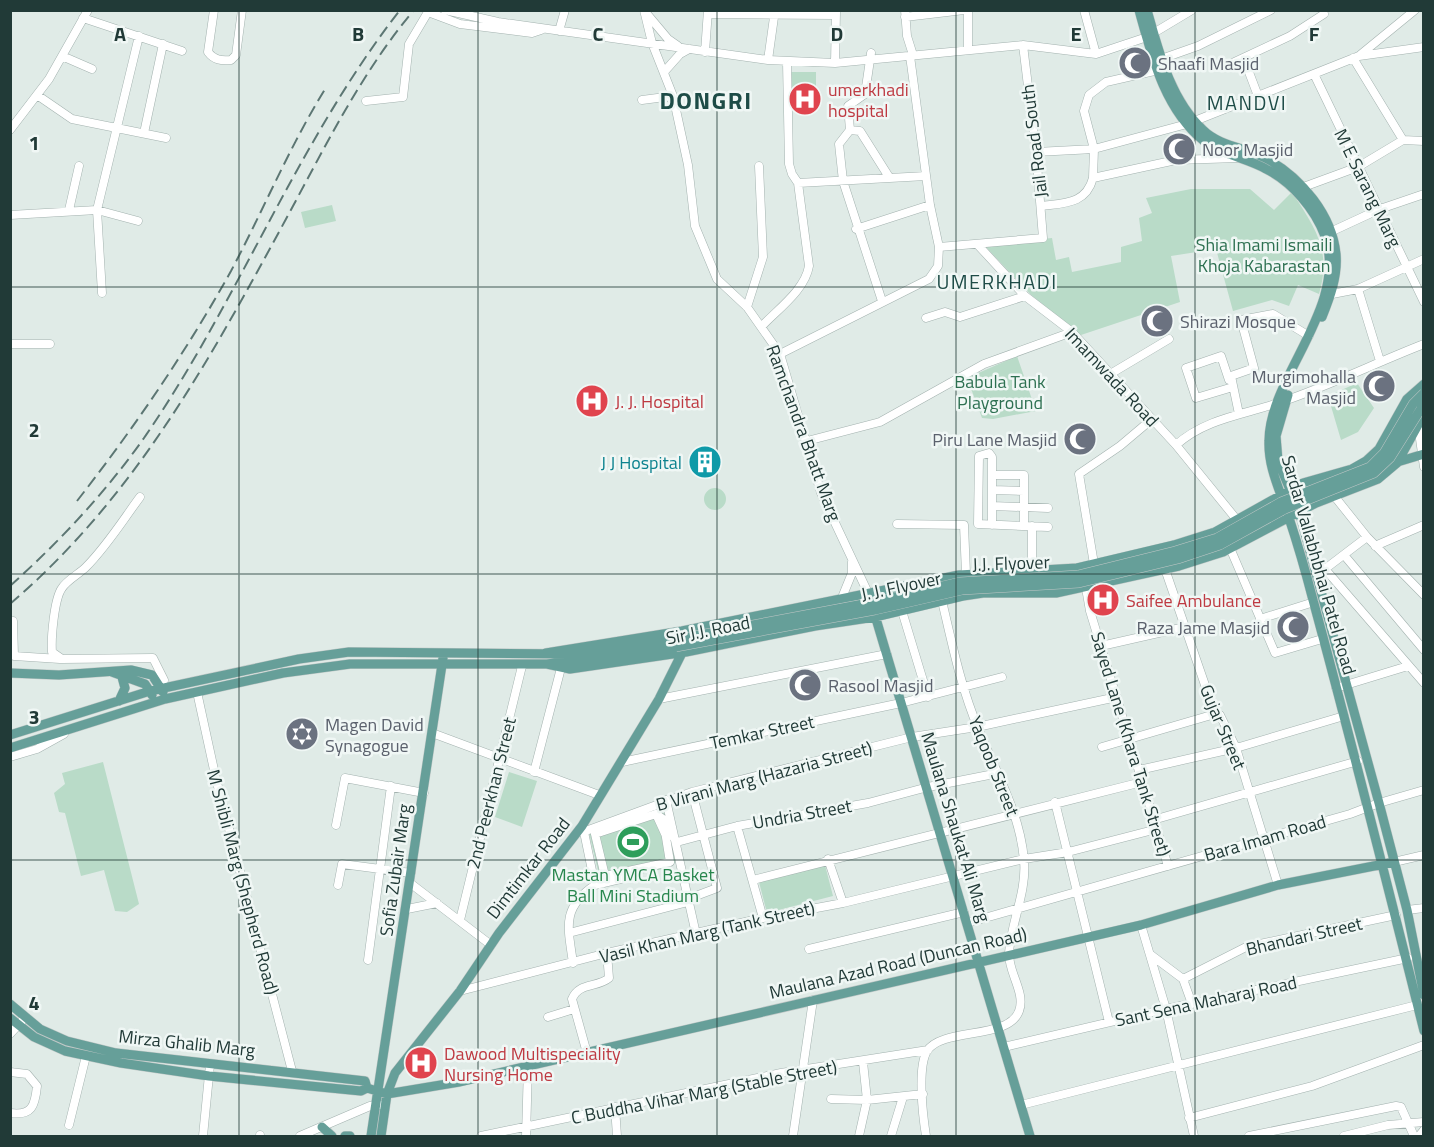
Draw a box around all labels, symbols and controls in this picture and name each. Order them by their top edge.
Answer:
text: A [114,18,126,49]
text: B [352,18,364,49]
text: C [593,18,604,49]
text: D [831,18,843,49]
text: E [1070,18,1082,49]
text: F [1309,18,1320,49]
mosque icon: Shaafi Masjid [1117,45,1153,81]
place label: Shaafi Masjid [1158,50,1259,77]
place label: umerkhadi hospital [828,76,909,124]
hospital icon: umerkhadi hospital [787,81,823,117]
district label: DONGRI [660,82,753,118]
street label: Jail Road South [1014,83,1054,199]
district label: MANDVI [1207,87,1287,118]
street label: M E Sarang Marg [1328,124,1408,252]
text: 1 [28,127,40,158]
mosque icon: Noor Masjid [1161,131,1197,167]
place label: Noor Masjid [1202,136,1293,163]
park label: Shia Imami Ismaili Khoja Kabarastan [1196,231,1332,279]
district label: UMERKHADI [936,266,1058,297]
mosque icon: Shirazi Mosque [1139,303,1175,339]
place label: Shirazi Mosque [1180,308,1296,335]
street label: Imamwada Road [1059,321,1165,433]
street label: Ramchandra Bhatt Marg [760,341,848,525]
place label: Murgimohalla Masjid [1251,363,1356,411]
park label: Babula Tank Playground [954,368,1046,416]
mosque icon: Murgimohalla Masjid [1361,368,1397,404]
hospital icon: J. J. Hospital [574,383,610,419]
place label: J. J. Hospital [615,388,704,415]
text: 2 [28,414,40,445]
mosque icon: Piru Lane Masjid [1062,421,1098,457]
place label: Piru Lane Masjid [932,426,1057,453]
building icon: J J Hospital [687,444,723,480]
place label: J J Hospital [601,449,682,476]
street label: Sardar Vallabhbhai Patel Road [1275,452,1363,678]
street label: J.J. Flyover [972,548,1050,578]
street label: J. J. Flyover [858,564,944,608]
hospital icon: Saifee Ambulance [1085,582,1121,618]
place label: Saifee Ambulance [1126,587,1261,614]
street label: Sir J.J. Road [664,609,752,651]
mosque icon: Raza Jame Masjid [1275,609,1311,645]
place label: Raza Jame Masjid [1136,614,1270,641]
street label: Sayed Lane (Khara Tank Street) [1084,628,1178,860]
mosque icon: Rasool Masjid [787,667,823,703]
place label: Rasool Masjid [828,672,934,699]
street label: Gujar Street [1193,680,1253,774]
text: 3 [28,701,40,732]
street label: Temkar Street [707,708,817,756]
place label: Magen David Synagogue [325,711,424,759]
street label: Yaqoob Street [962,712,1027,821]
street label: 2nd Peerkhan Street [459,714,523,872]
synagogue icon: Magen David Synagogue [284,716,320,752]
street label: Maulana Shaukat Ali Marg [914,729,998,925]
street label: B Virani Marg (Hazaria Street) [653,734,875,818]
street label: M Shibli Marg (Shepherd Road) [200,766,286,998]
street label: Undria Street [750,792,854,836]
street label: Sofia Zubair Marg [372,802,418,938]
street label: Bara Imam Road [1201,808,1329,868]
street label: Dimtimkar Road [480,811,576,925]
sports icon: Mastan YMCA Basket Ball Mini Stadium [615,824,651,860]
place label: Mastan YMCA Basket Ball Mini Stadium [552,861,715,909]
street label: Vasil Khan Marg (Tank Street) [597,894,817,970]
street label: Bhandari Street [1243,909,1365,962]
street label: Maulana Azad Road (Duncan Road) [767,920,1029,1006]
street label: Sant Sena Maharaj Road [1113,969,1299,1033]
text: 4 [28,987,40,1018]
street label: Mirza Ghalib Marg [117,1022,257,1064]
place label: Dawood Multispeciality Nursing Home [444,1040,621,1088]
hospital icon: Dawood Multispeciality Nursing Home [403,1045,439,1081]
street label: C Buddha Vihar Marg (Stable Street) [569,1053,839,1131]

